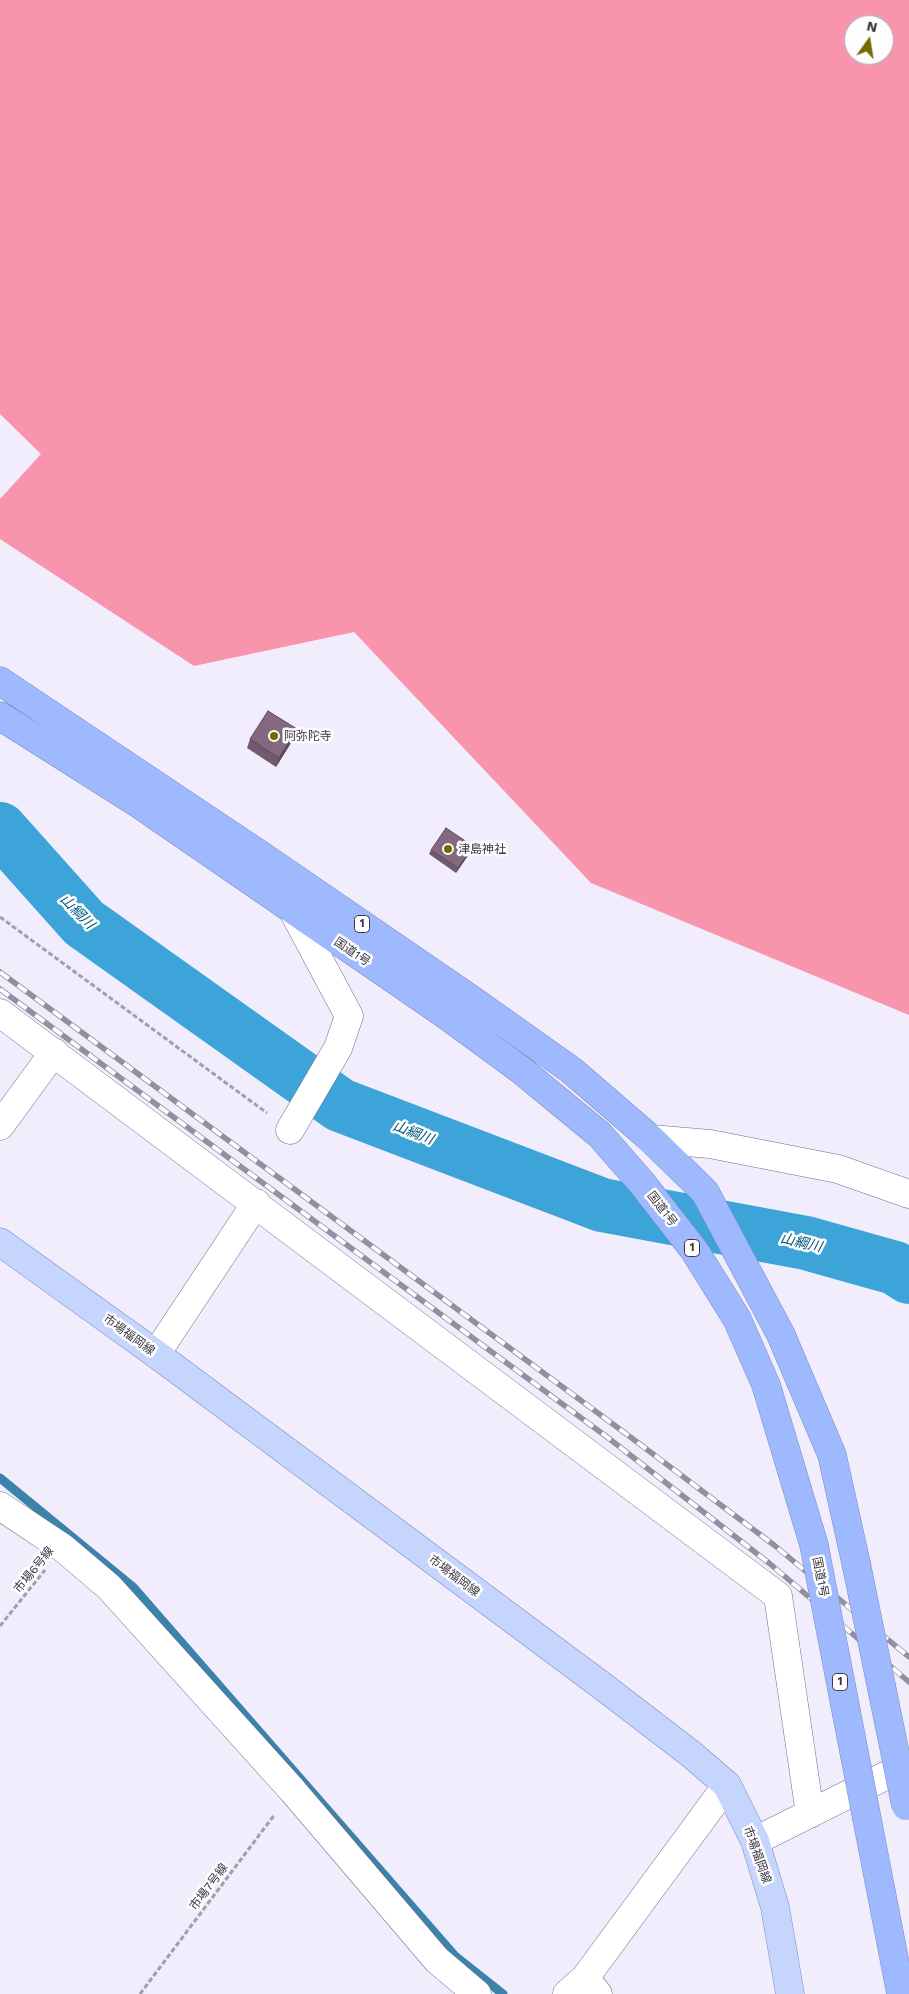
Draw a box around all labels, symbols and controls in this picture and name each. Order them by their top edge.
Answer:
north arrow [844,15,894,65]
text: N [865,17,879,35]
place label: 阿弥陀寺 [284,729,332,743]
marker: 阿弥陀寺 [268,730,280,742]
place label: 津島神社 [458,842,506,856]
marker: 津島神社 [442,843,454,855]
water label: 山綱川 [56,891,98,933]
road number: 1 [354,916,370,932]
street label: 国道1号 [331,935,373,969]
water label: 山綱川 [390,1118,436,1148]
street label: 国道1号 [644,1189,680,1229]
water label: 山綱川 [779,1230,823,1256]
road number: 1 [684,1240,700,1256]
street label: 市場福岡線 [100,1312,158,1358]
street label: 市場6号線 [11,1544,57,1596]
street label: 市場福岡線 [426,1552,482,1600]
street label: 国道1号 [809,1556,831,1598]
road number: 1 [832,1674,848,1690]
street label: 市場福岡線 [740,1824,774,1886]
street label: 市場7号線 [187,1861,231,1913]

